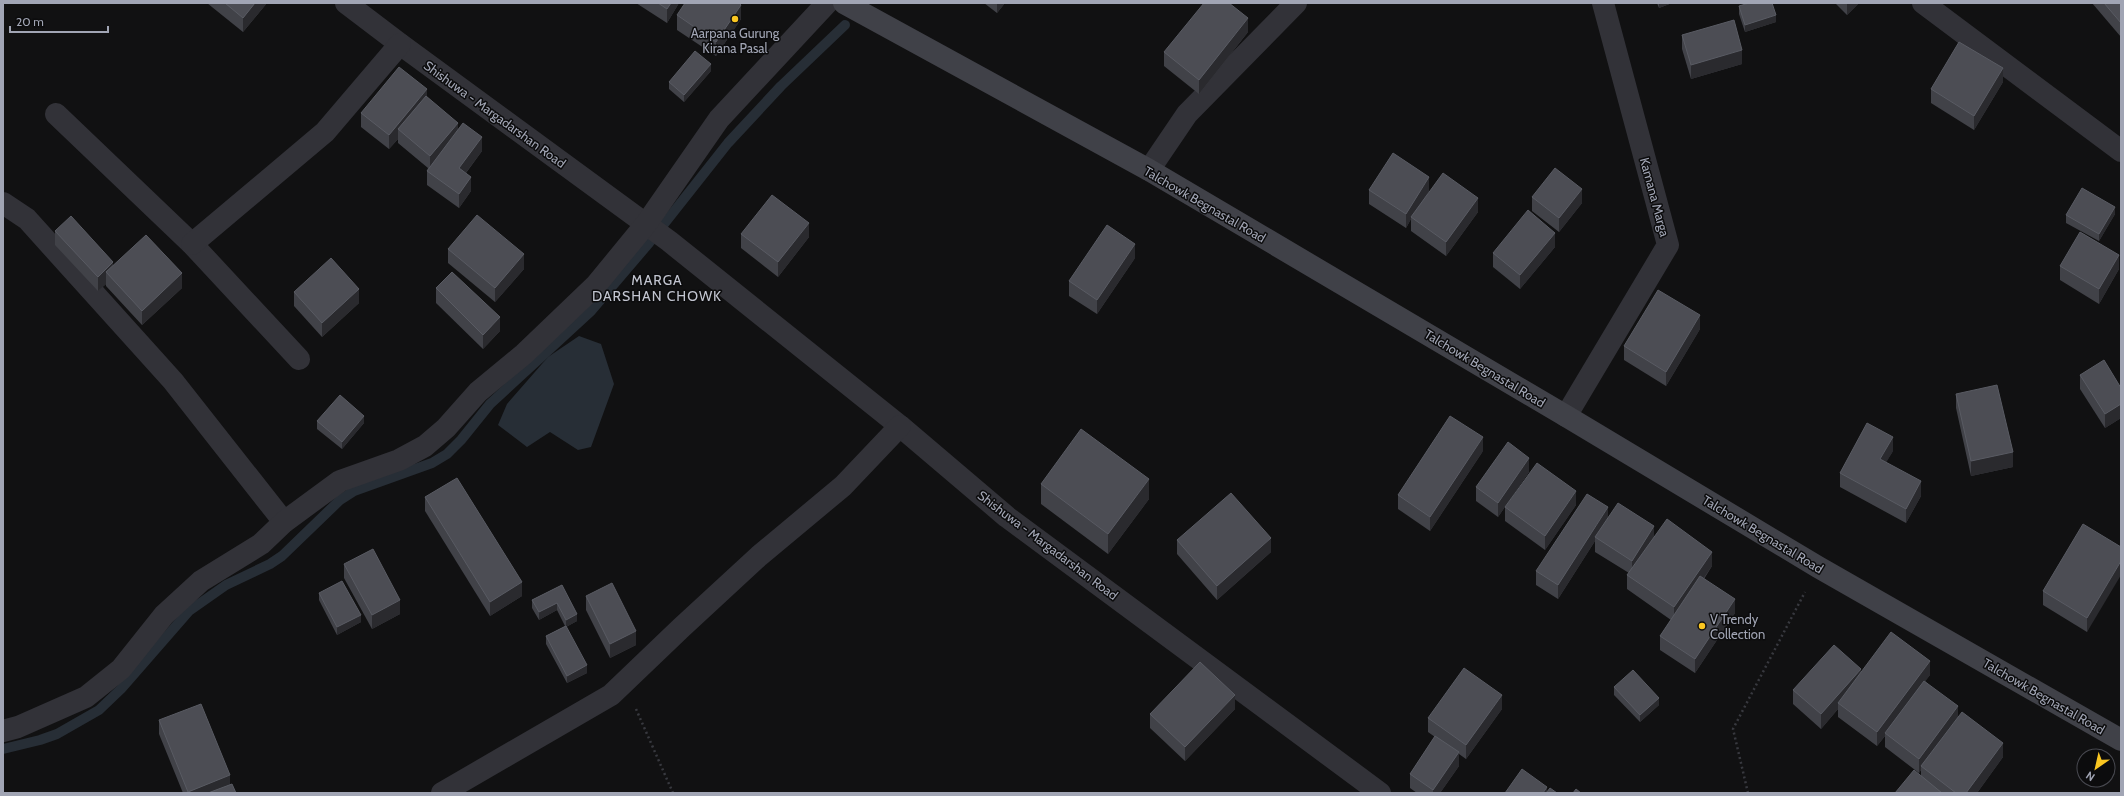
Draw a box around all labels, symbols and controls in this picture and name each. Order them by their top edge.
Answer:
scale bar [10,8,108,34]
text: 20 m [16,14,44,29]
marker: Aarpana Gurung Kirana Pasal [730,14,740,24]
place label: Aarpana Gurung Kirana Pasal [691,25,780,56]
street label: Shishuwa - Margadarshan Road [421,57,569,171]
street label: Kamana Marga [1637,156,1673,239]
street label: Talchowk Begnastal Road [1141,163,1269,245]
district label: MARGA DARSHAN CHOWK [592,271,722,305]
street label: Talchowk Begnastal Road [1422,326,1548,410]
street label: Shishuwa - Margadarshan Road [975,487,1121,603]
street label: Talchowk Begnastal Road [1700,492,1826,576]
place label: V Trendy Collection [1710,611,1765,642]
marker: V Trendy Collection [1697,621,1707,631]
street label: Talchowk Begnastal Road [1980,655,2108,737]
north arrow [2076,748,2116,788]
text: N [2083,768,2098,784]

